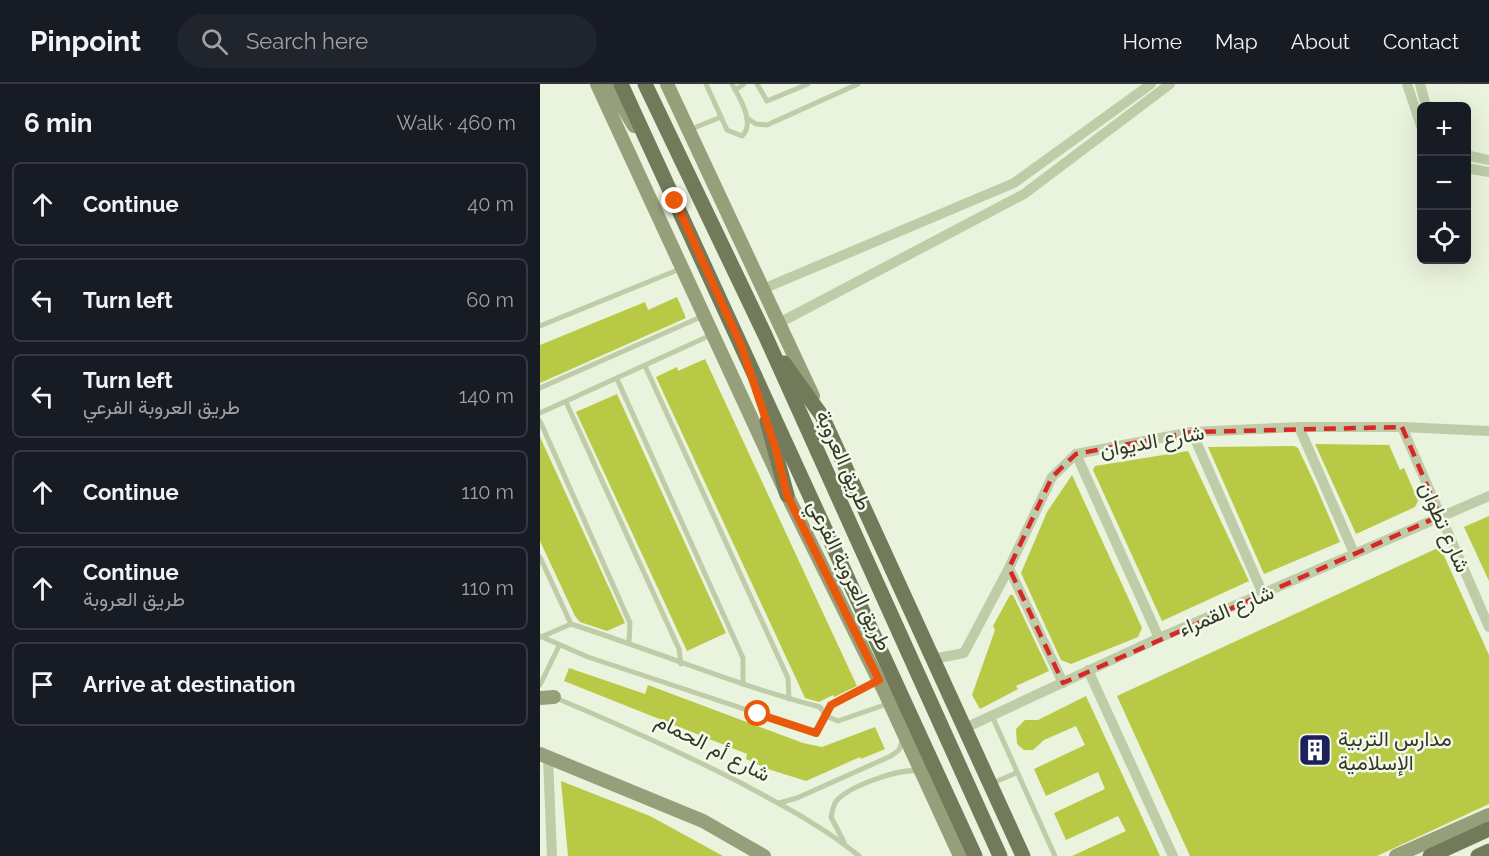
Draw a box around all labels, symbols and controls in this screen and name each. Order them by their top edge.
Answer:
search box [177,14,597,68]
text: Pinpoint [30,25,141,58]
icon: search [198,25,231,58]
text: Search here [246,28,368,54]
text: Home [1123,29,1182,54]
text: Map [1215,29,1258,54]
text: About [1291,29,1350,54]
text: Contact [1383,29,1459,54]
map controls [1417,102,1471,264]
button: + [1417,102,1471,156]
text: 6 min [24,108,93,138]
text: Walk · 460 m [397,111,516,135]
button: − [1417,156,1471,210]
route end [661,187,687,213]
icon: ahead [26,188,59,221]
text: Continue [83,191,179,217]
text: 40 m [467,192,514,216]
button: locate [1417,210,1471,264]
icon: left [26,284,59,317]
text: Turn left [83,287,173,313]
text: 60 m [466,288,514,312]
text: Turn left [83,367,173,393]
icon: left [26,380,59,413]
text: 140 m [459,384,514,408]
text: طريق العروبة الفرعي [83,395,240,419]
street label: طريق العروبة [810,406,877,514]
street label: شارع الديوان [1098,420,1207,464]
icon: ahead [26,476,59,509]
street label: شارع تطوان [1412,478,1476,577]
text: Continue [83,479,179,505]
text: 110 m [461,480,514,504]
street label: طريق العروبة الفرعي [798,495,897,657]
text: Continue [83,559,179,585]
icon: ahead [26,572,59,605]
text: 110 m [461,576,514,600]
street label: شارع القمراء [1175,579,1278,643]
text: طريق العروبة [83,587,185,611]
icon: arrive [26,668,59,701]
text: Arrive at destination [83,671,296,697]
route start [744,700,770,726]
street label: شارع أم الحمام [650,707,775,788]
place label: مدارس التربية الإسلامية [1338,726,1452,777]
building icon: مدارس التربية الإسلامية [1297,732,1333,768]

